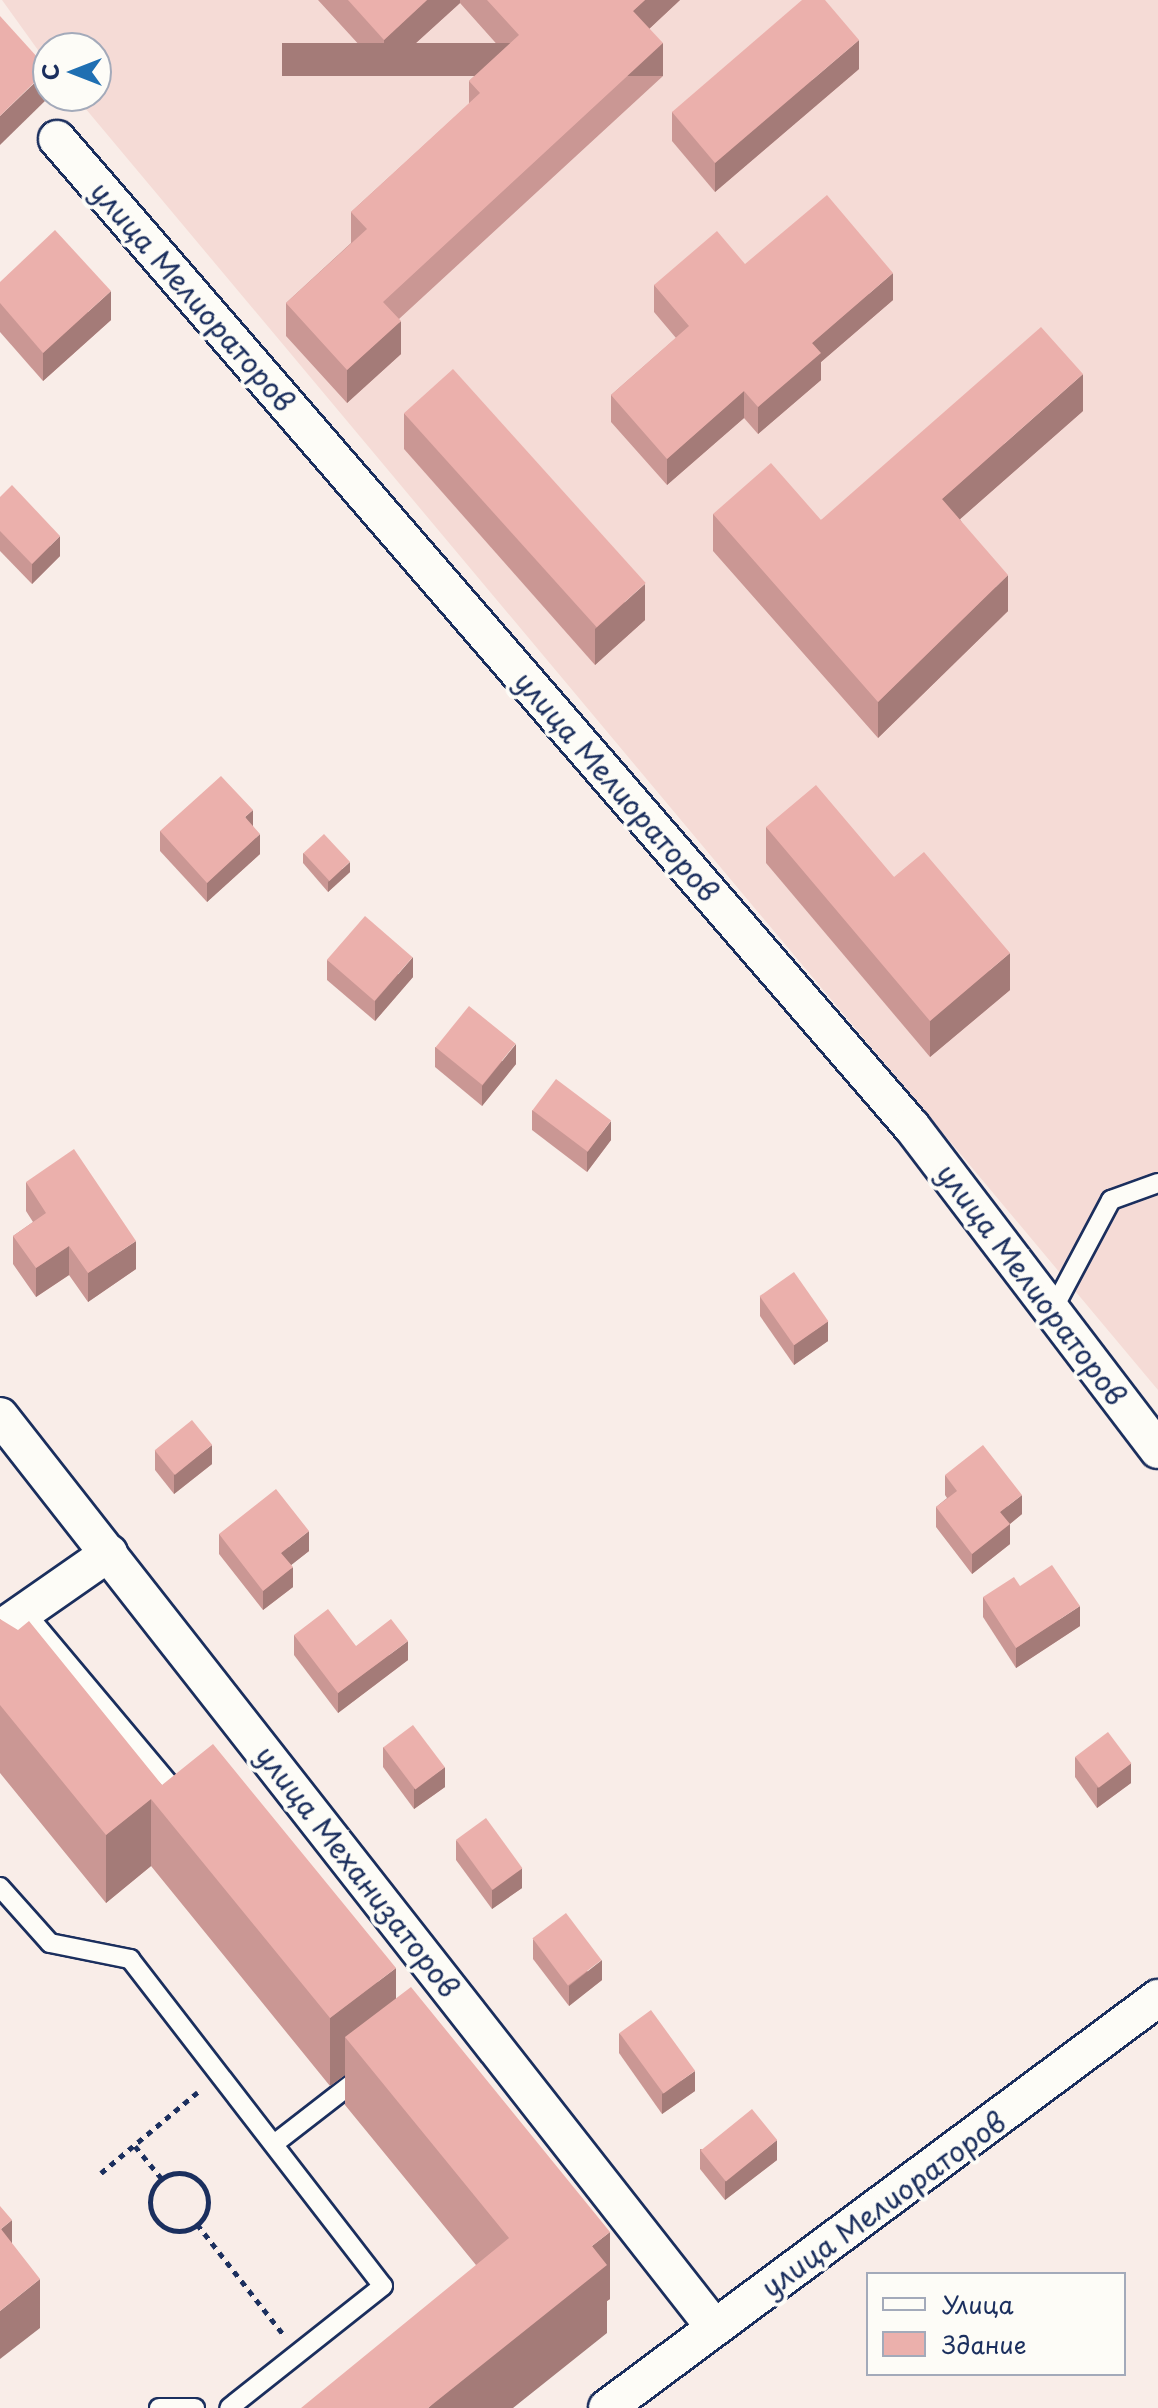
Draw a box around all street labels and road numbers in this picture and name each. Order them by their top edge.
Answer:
street label: улица Мелиораторов [84,174,302,418]
street label: улица Мелиораторов [508,664,726,908]
street label: улица Мелиораторов [930,1156,1134,1412]
street label: улица Механизаторов [249,1738,467,2004]
street label: улица Мелиораторов [754,2104,1012,2304]

